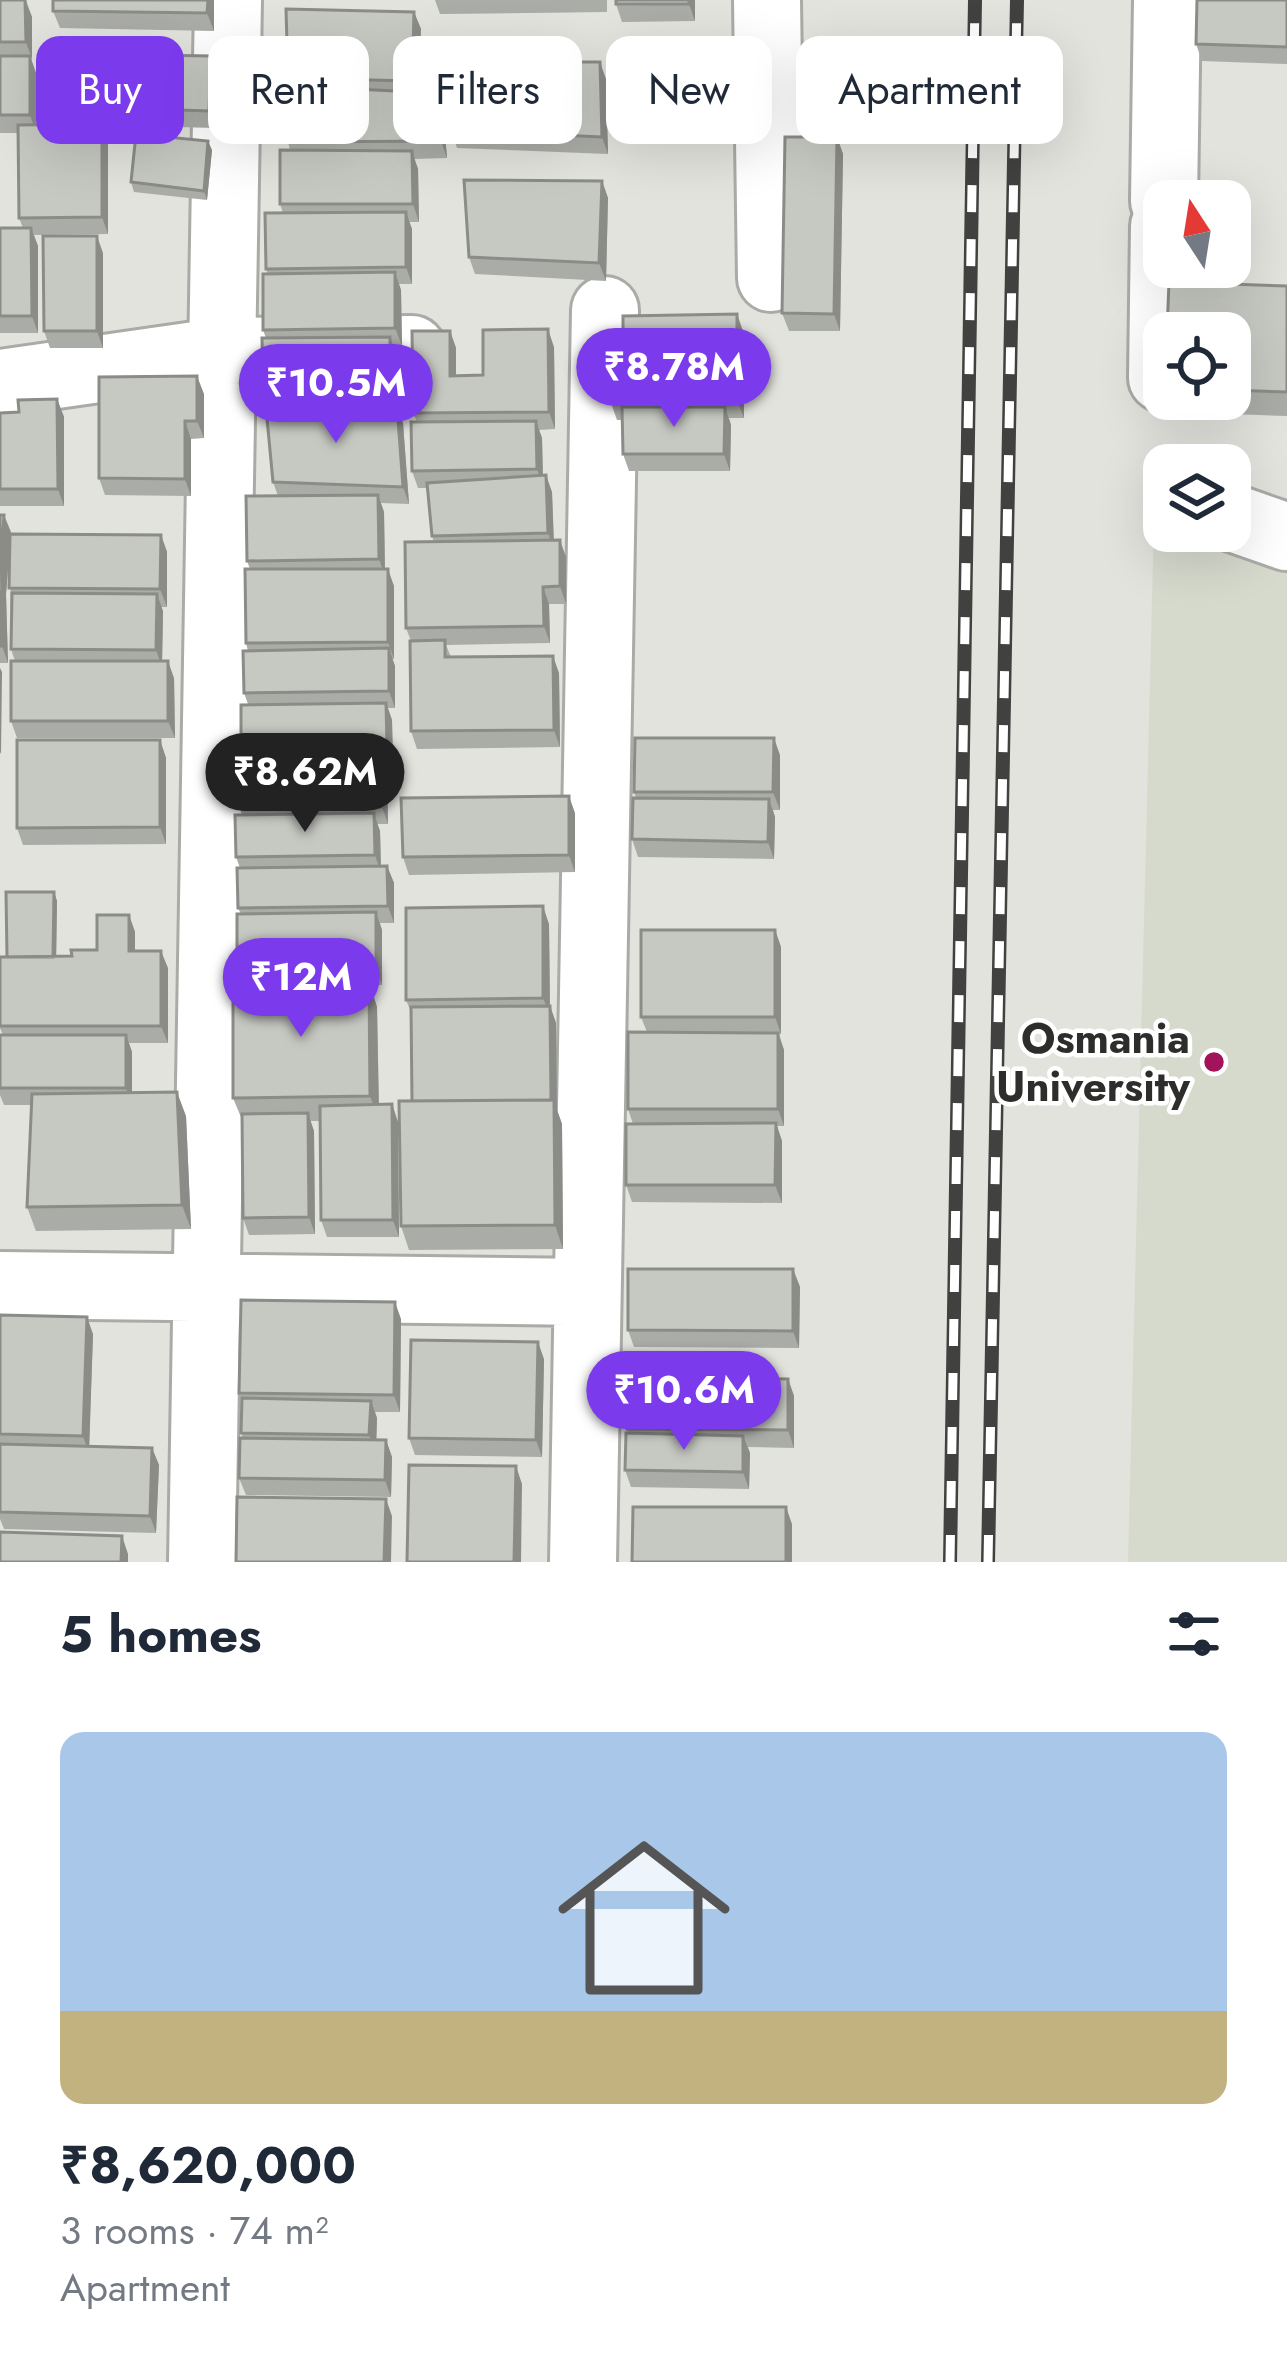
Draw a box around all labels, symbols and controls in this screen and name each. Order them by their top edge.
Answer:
chip: Buy [36,36,184,144]
chip: Rent [208,36,369,144]
chip: Filters [393,36,582,144]
chip: New [606,36,772,144]
chip: Apartment [796,36,1063,144]
north arrow [1143,180,1251,288]
map controls [1143,180,1251,552]
button: locate [1143,312,1251,420]
pin: ₹8.78M [576,328,772,430]
text: ₹8.78M [603,338,745,395]
pin: ₹10.5M [238,344,434,446]
text: ₹10.5M [266,354,406,411]
button: layers [1143,444,1251,552]
pin: ₹8.62M [207,733,403,835]
text: ₹8.62M [232,743,378,800]
pin: ₹12M [230,938,372,1040]
text: ₹12M [250,948,352,1005]
place label: Osmania University [996,1008,1191,1117]
marker: Osmania University [1201,1049,1227,1075]
pin: ₹10.6M [586,1351,782,1453]
text: ₹10.6M [613,1361,755,1418]
text: 5 homes [60,1597,262,1671]
icon: filters [1161,1601,1227,1667]
icon: home [536,1810,752,2026]
text: ₹8,620,000 [60,2128,356,2202]
text: 3 rooms · 74 m² [60,2202,328,2259]
text: Apartment [60,2259,230,2316]

